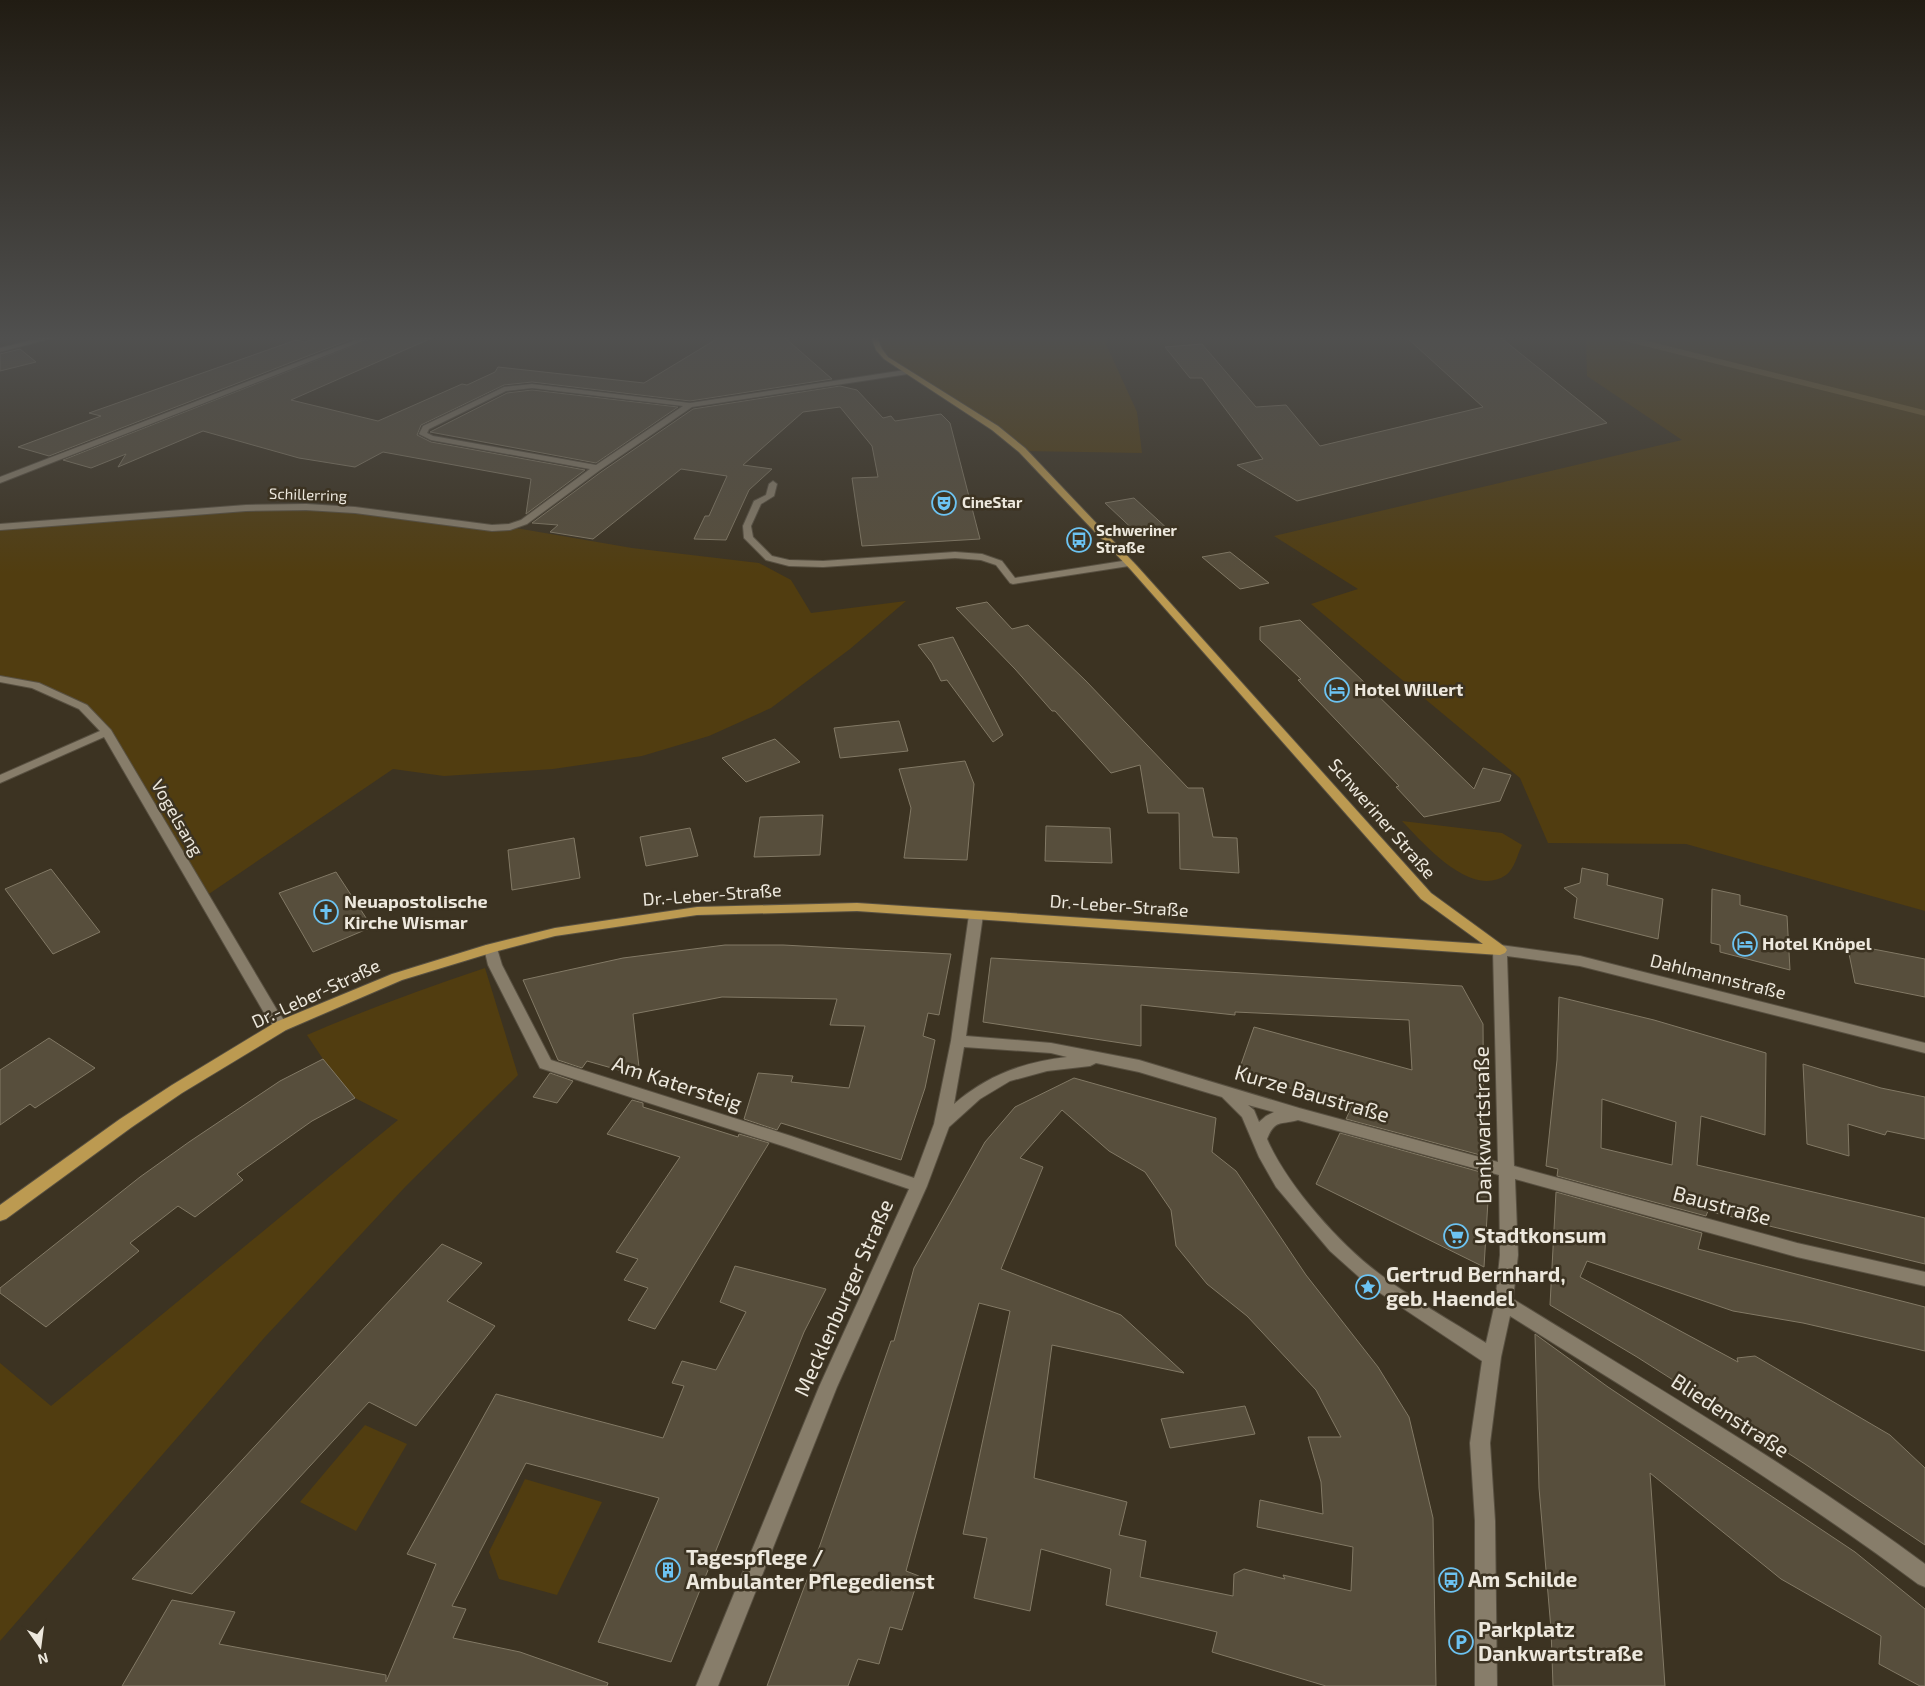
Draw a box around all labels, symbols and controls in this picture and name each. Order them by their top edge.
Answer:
street label: Schillerring [269,484,348,504]
theatre icon: CineStar [931,490,957,516]
place label: CineStar [962,493,1023,511]
place label: Schweriner Straße [1096,521,1178,556]
bus stop icon: Schweriner Straße [1066,527,1092,553]
hotel icon: Hotel Willert [1324,677,1350,703]
place label: Hotel Willert [1354,678,1464,700]
street label: Schweriner Straße [1325,754,1441,883]
street label: Vogelsang [147,775,209,860]
street label: Dr.-Leber-Straße [642,878,782,910]
street label: Dr.-Leber-Straße [1049,889,1189,921]
place label: Neuapostolische Kirche Wismar [344,890,488,933]
church icon: Neuapostolische Kirche Wismar [313,899,339,925]
hotel icon: Hotel Knöpel [1732,931,1758,957]
place label: Hotel Knöpel [1762,932,1872,954]
street label: Dahlmannstraße [1648,949,1788,1004]
street label: Dr.-Leber-Straße [248,954,383,1032]
street label: Dankwartstraße [1468,1046,1495,1204]
street label: Am Katersteig [610,1050,746,1115]
street label: Kurze Baustraße [1232,1058,1393,1127]
street label: Baustraße [1671,1179,1774,1230]
street label: Mecklenburger Straße [788,1195,897,1400]
place label: Stadtkonsum [1474,1222,1606,1247]
supermarket icon: Stadtkonsum [1443,1223,1469,1249]
place label: Gertrud Bernhard, geb. Haendel [1386,1261,1565,1310]
place icon: Gertrud Bernhard, geb. Haendel [1355,1274,1381,1300]
street label: Bliedenstraße [1667,1367,1794,1462]
place label: Tagespflege / Ambulanter Pflegedienst [686,1544,935,1593]
building icon: Tagespflege / Ambulanter Pflegedienst [655,1557,681,1583]
place label: Am Schilde [1468,1566,1578,1591]
bus stop icon: Am Schilde [1438,1567,1464,1593]
place label: Parkplatz Dankwartstraße [1478,1616,1643,1665]
north arrow [15,1621,65,1671]
parking icon: Parkplatz Dankwartstraße [1448,1629,1474,1655]
text: N [36,1650,50,1669]

